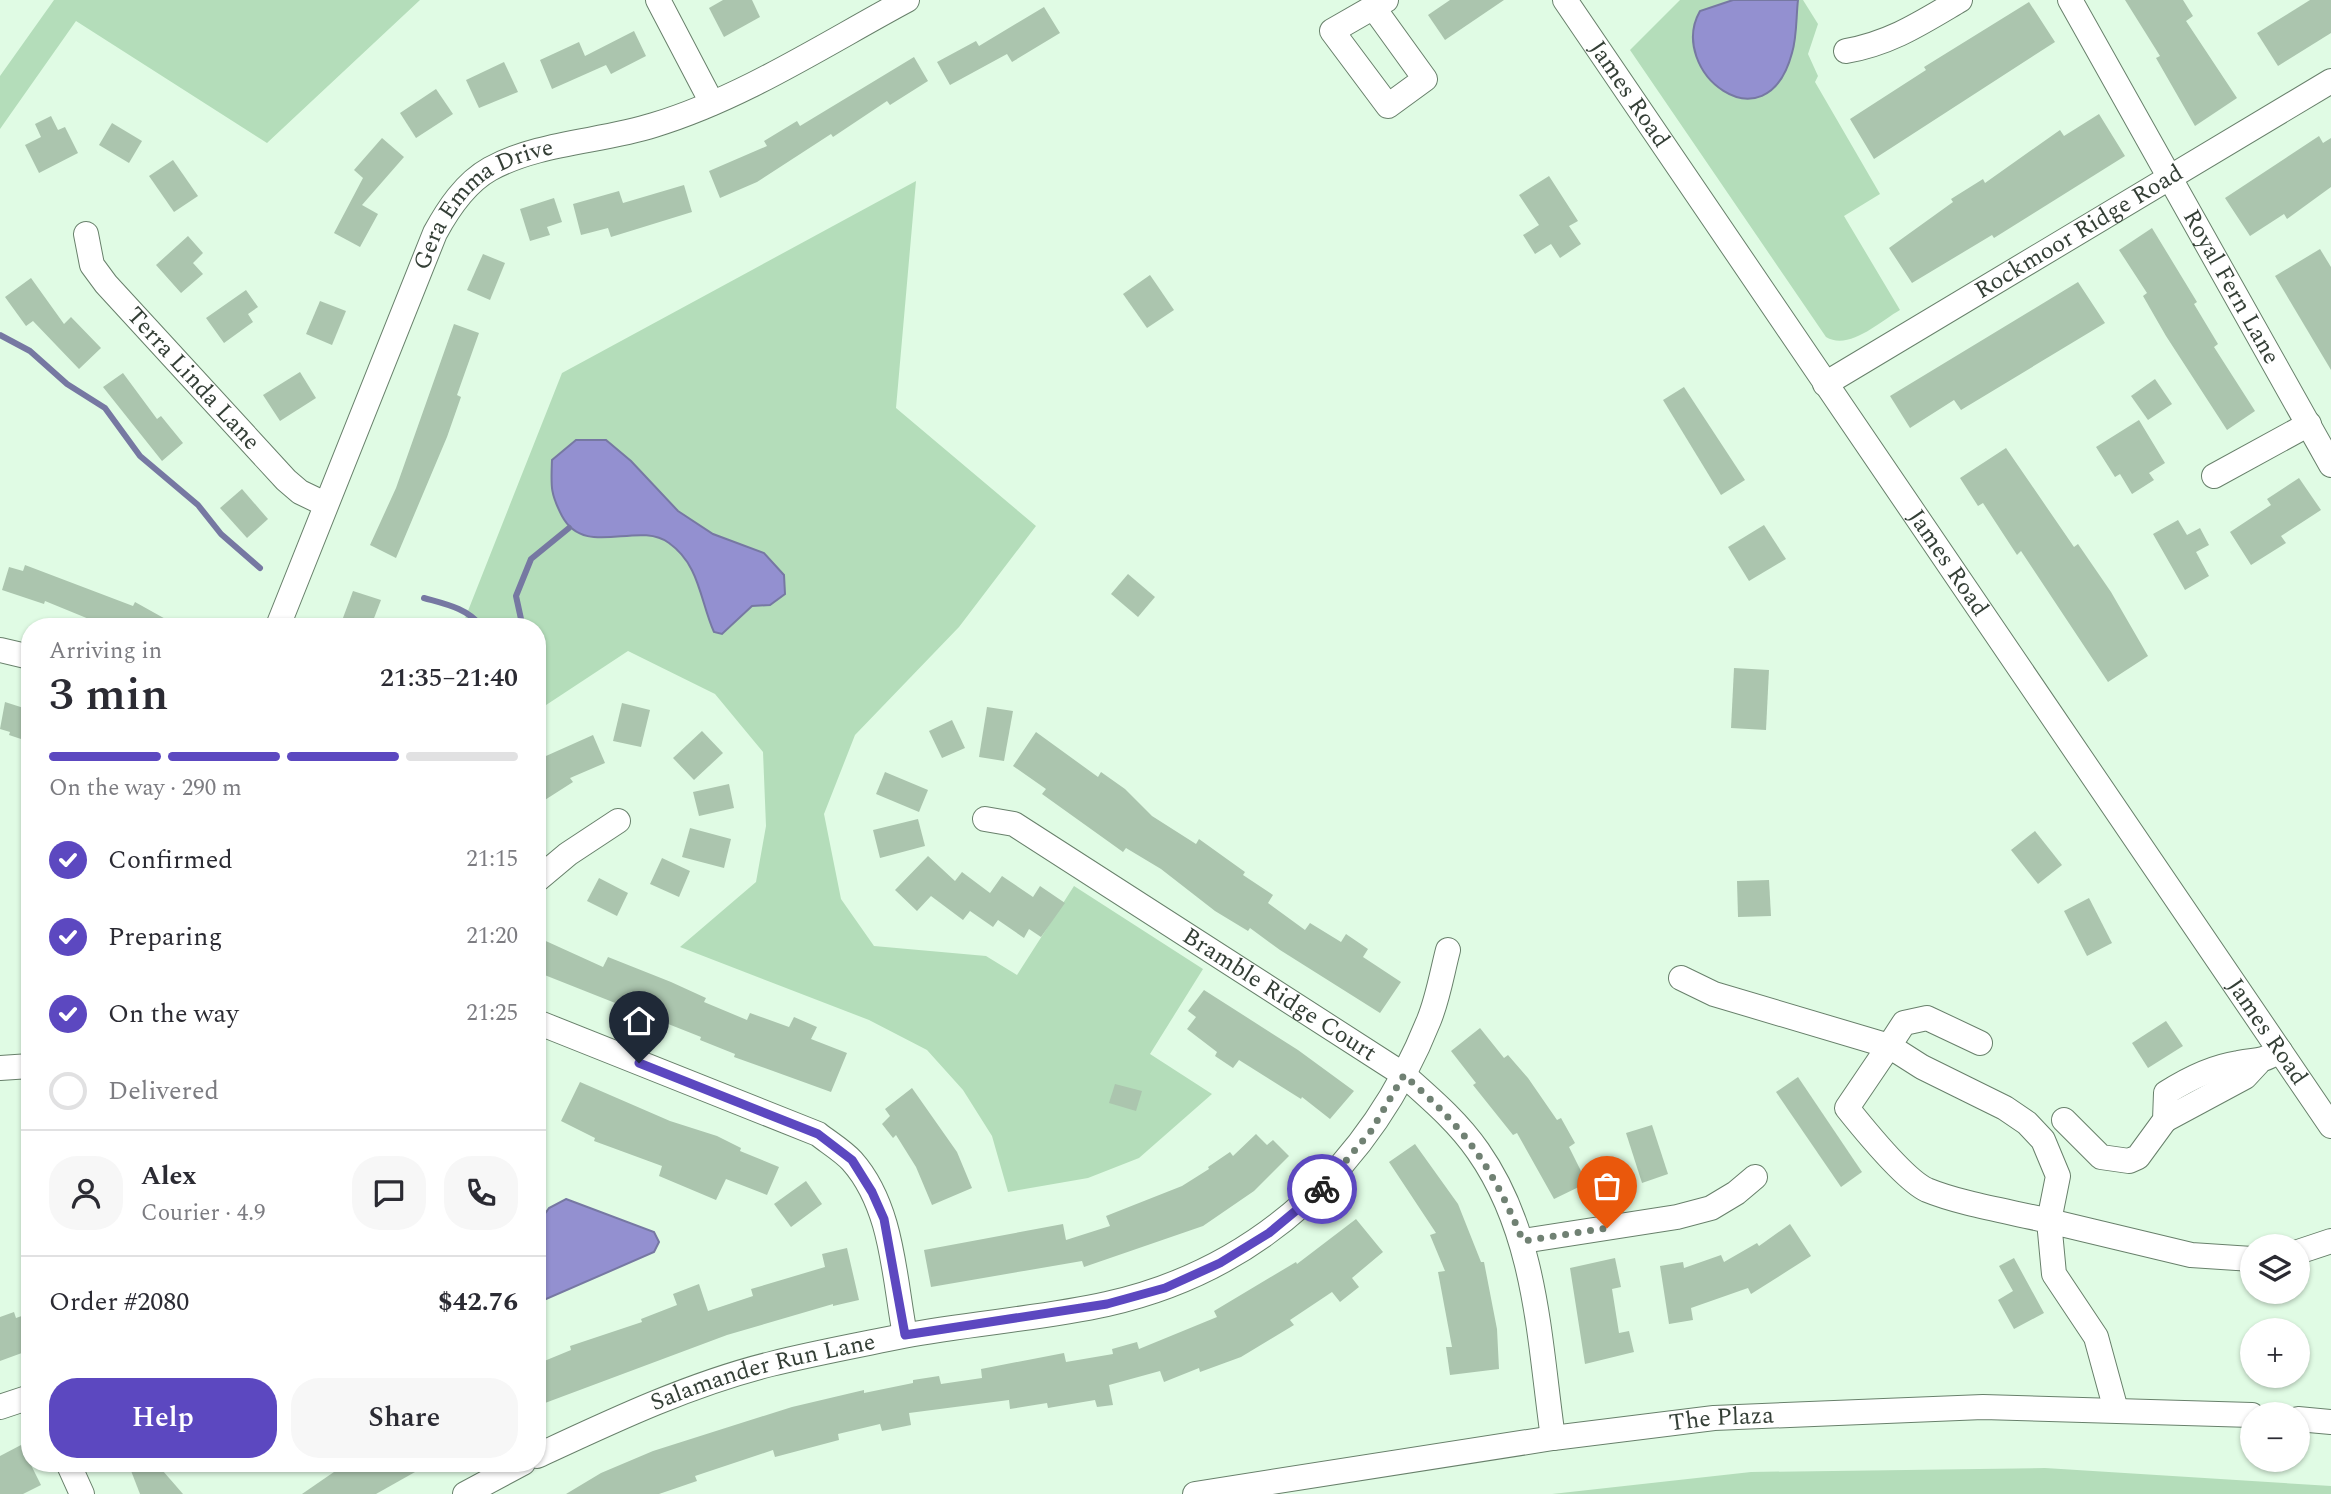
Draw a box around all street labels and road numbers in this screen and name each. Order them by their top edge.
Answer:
street label: James Road [1580,33,1679,155]
street label: Gera Emma Drive [404,129,557,276]
street label: Rockmoor Ridge Road [1968,155,2190,308]
street label: Royal Fern Lane [2173,203,2289,371]
street label: Terra Linda Lane [118,299,269,459]
street label: James Road [1899,502,1998,624]
street label: Bramble Ridge Court [1175,919,1384,1071]
street label: James Road [2217,971,2316,1093]
street label: Salamander Run Lane [645,1324,878,1421]
street label: The Plaza [1667,1398,1775,1441]

